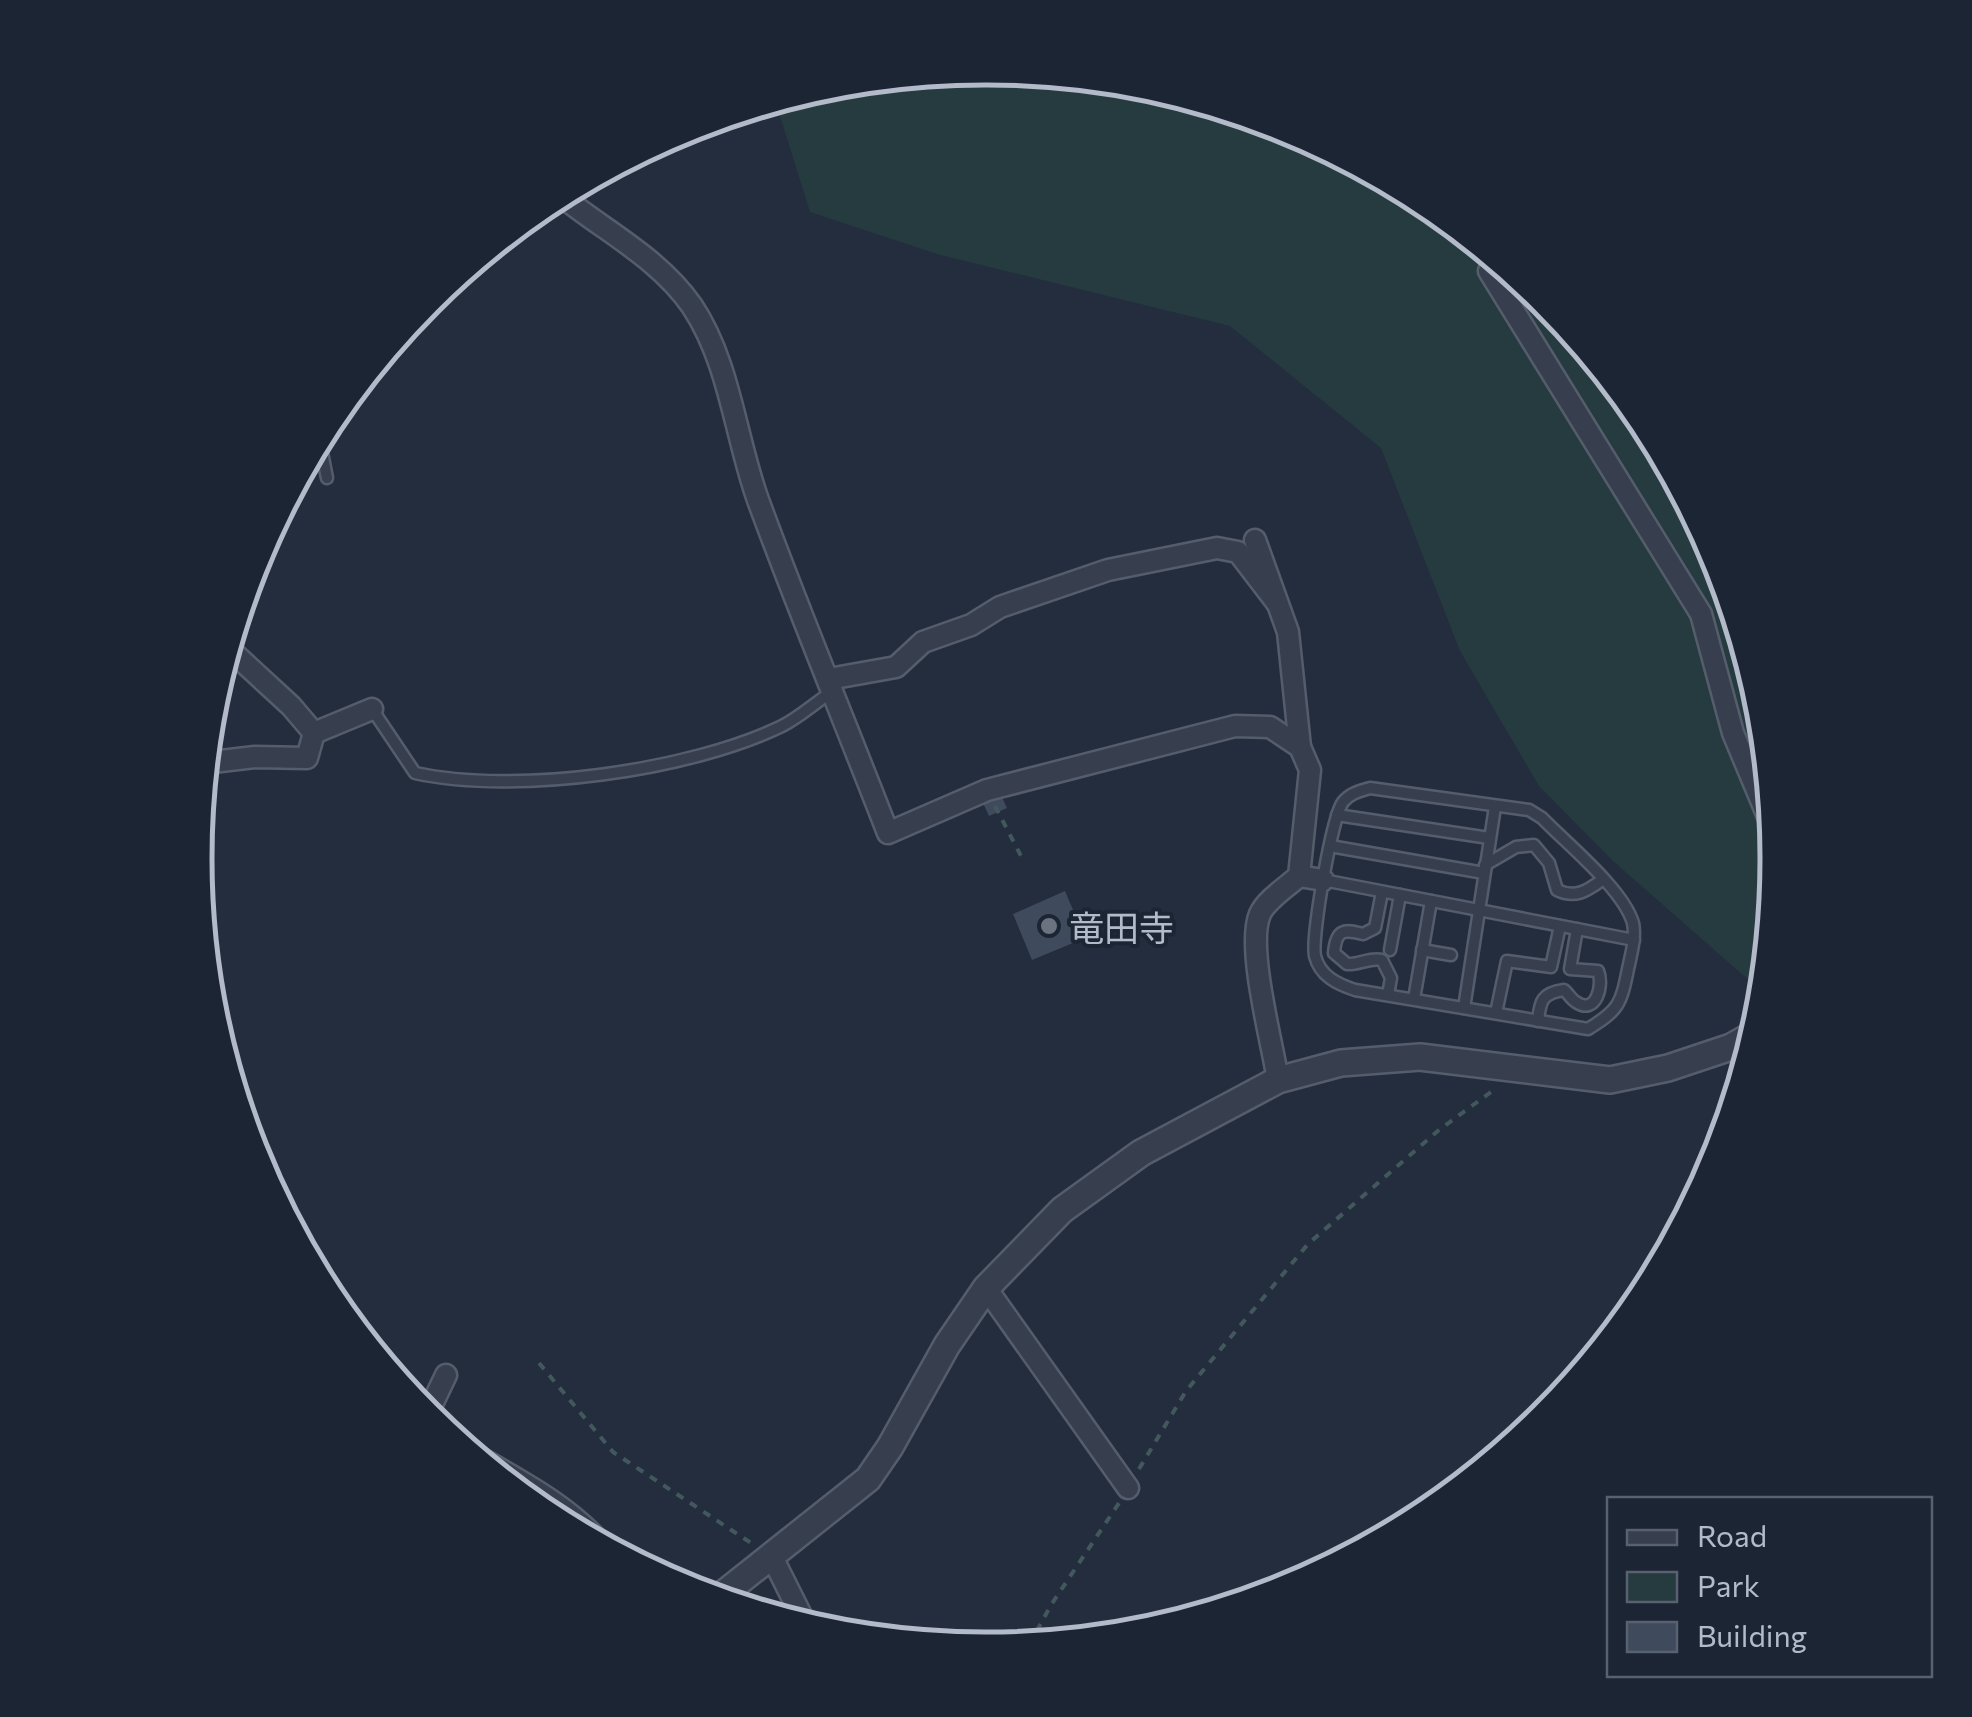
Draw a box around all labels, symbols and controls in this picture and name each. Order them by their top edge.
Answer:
place label: 竜田寺 [1069,905,1174,948]
marker: 竜田寺 [1038,915,1060,937]
legend [1607,1497,1932,1677]
text: Road [1697,1516,1767,1553]
text: Park [1697,1566,1760,1603]
text: Building [1697,1616,1807,1653]

